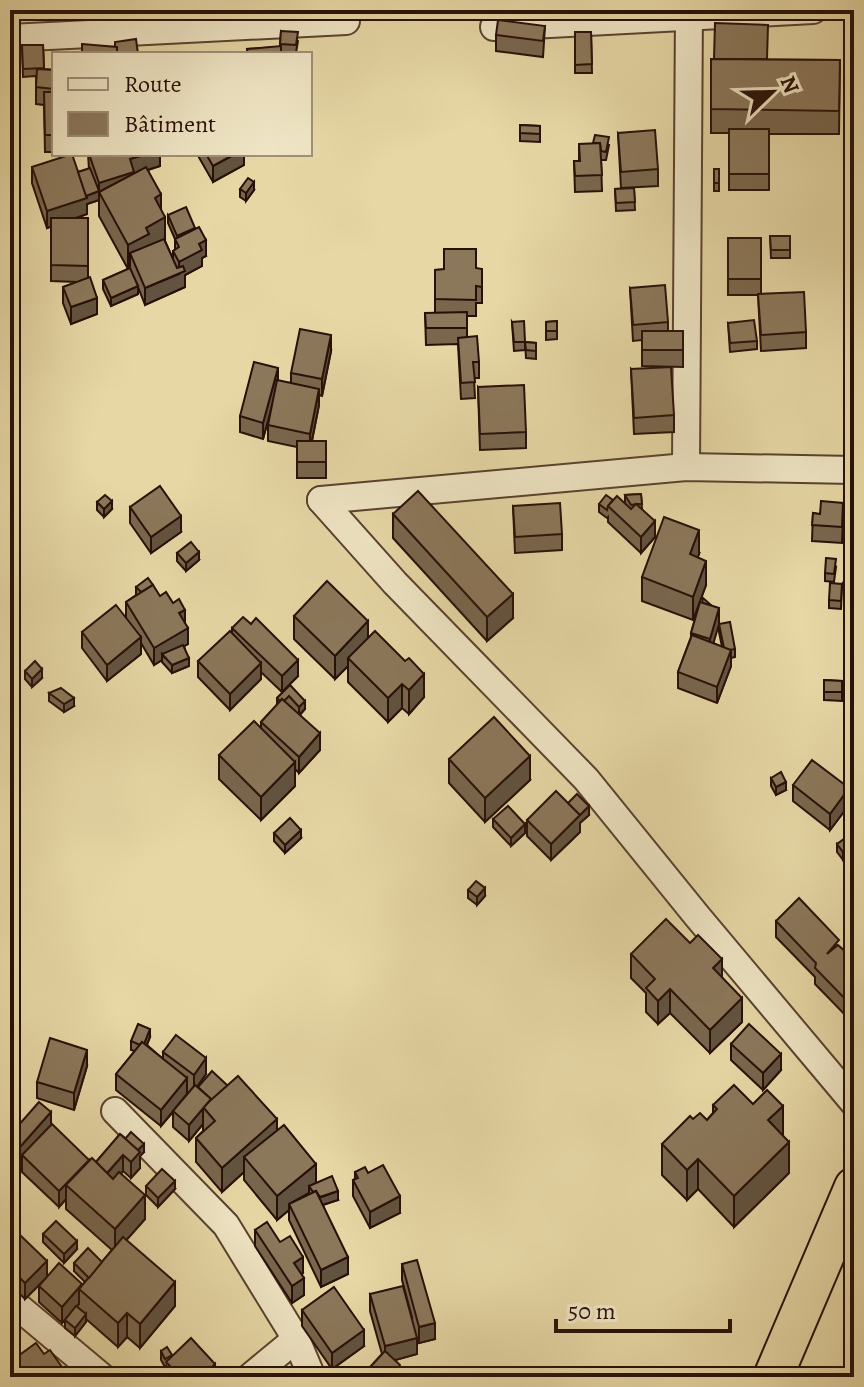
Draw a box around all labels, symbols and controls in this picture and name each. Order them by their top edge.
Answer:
legend [52,52,312,156]
north arrow [732,52,812,132]
text: Route [124,68,182,100]
text: N [773,71,806,98]
text: Bâtiment [124,108,216,140]
scale bar [556,1283,730,1333]
text: 50 m [568,1295,616,1327]

